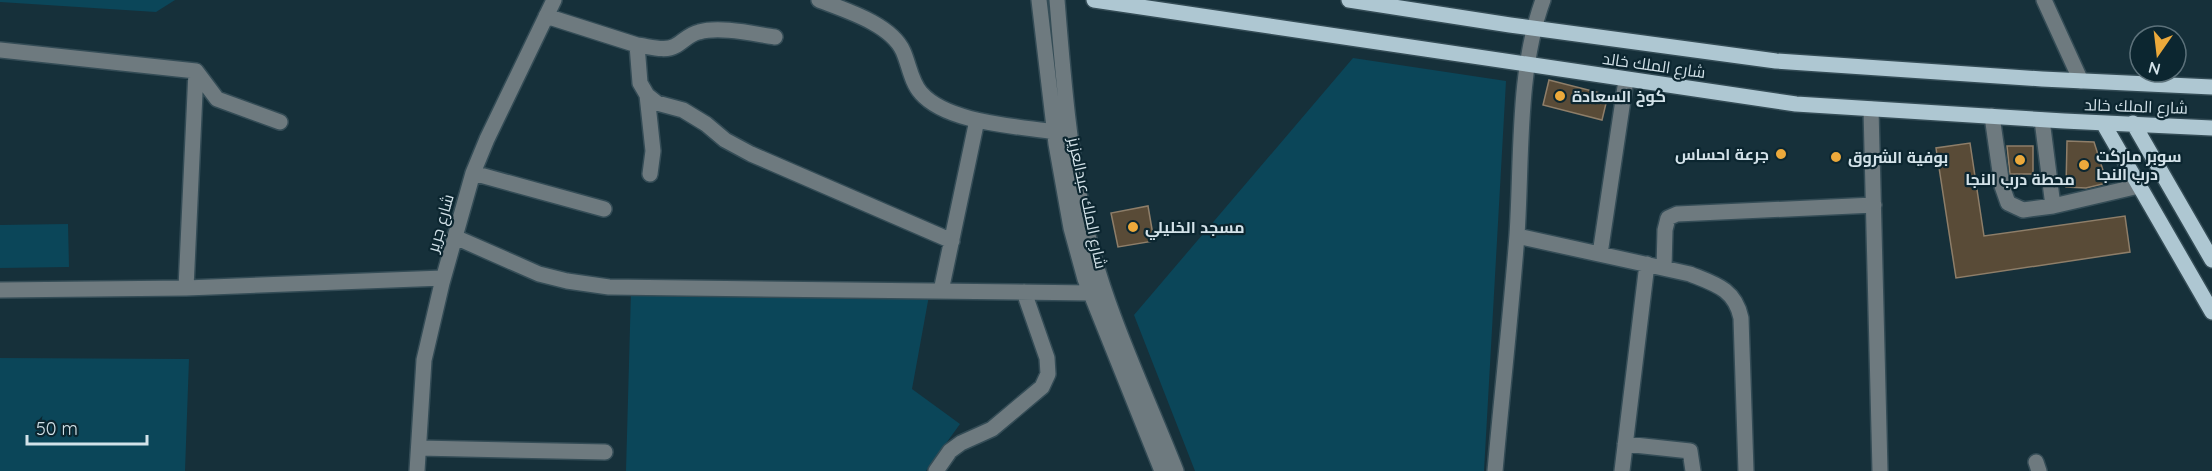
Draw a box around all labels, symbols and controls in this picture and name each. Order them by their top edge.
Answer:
north arrow [2128,24,2188,84]
street label: شارع الملك خالد [1601,48,1707,84]
text: N [2146,57,2162,80]
place label: كوخ السعادة [1572,86,1666,107]
marker: كوخ السعادة [1553,89,1567,103]
street label: شارع الملك خالد [2084,94,2188,120]
street label: شارع الملك عبدالعزيز [1062,134,1112,271]
place label: جرعة احساس [1675,144,1769,164]
place label: سوبر ماركت درب النجا [2096,146,2182,184]
marker: جرعة احساس [1774,147,1788,161]
place label: بوفية الشروق [1848,147,1948,167]
marker: بوفية الشروق [1829,150,1843,164]
marker: محطة درب النجا [2013,153,2027,167]
marker: سوبر ماركت درب النجا [2077,158,2091,172]
place label: محطة درب النجا [1965,169,2075,189]
street label: شارع جرير [422,192,460,256]
place label: مسجد الخليلي [1145,217,1245,240]
marker: مسجد الخليلي [1126,220,1140,234]
scale bar [27,408,147,446]
text: 50 m [36,417,78,440]

